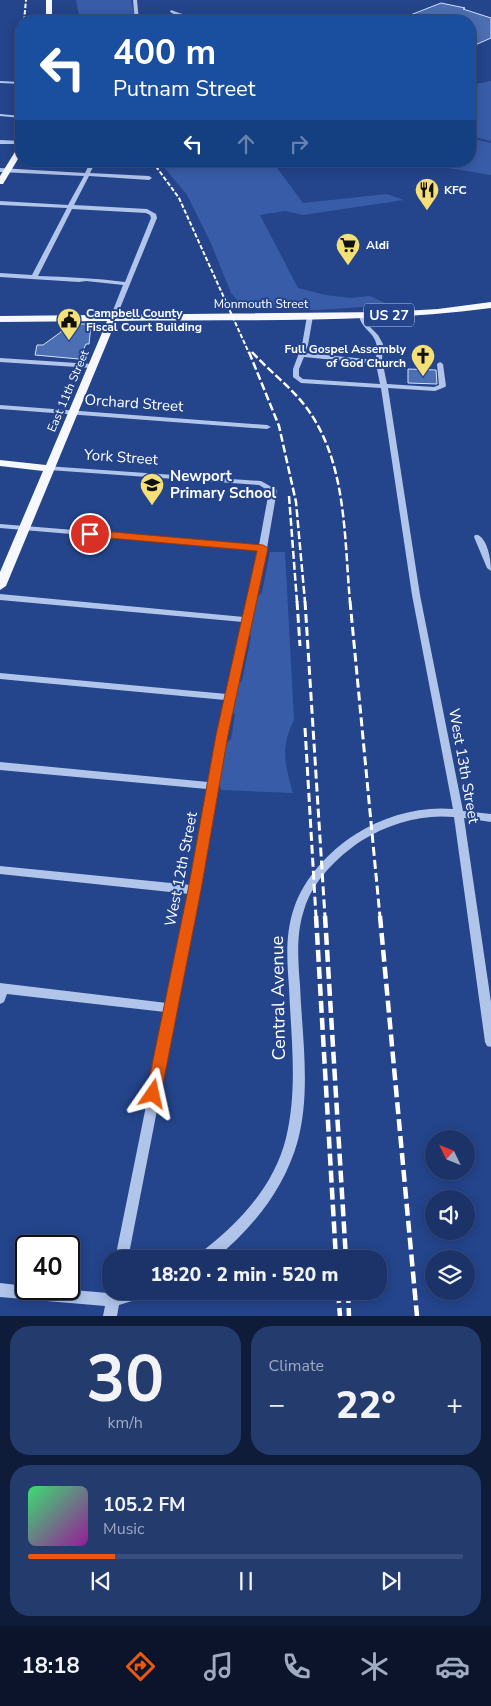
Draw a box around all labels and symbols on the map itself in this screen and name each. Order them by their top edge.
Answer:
restaurant icon: KFC [414,177,440,211]
place label: KFC [444,182,467,198]
supermarket icon: Aldi [335,232,361,266]
place label: Aldi [366,237,389,253]
street label: Monmouth Street [214,296,309,312]
road number: US 27 [364,304,414,326]
place label: Campbell County Fiscal Court Building [86,305,202,335]
public building icon: Campbell County Fiscal Court Building [56,307,82,341]
place label: Full Gospel Assembly of God Church [284,341,407,371]
church icon: Full Gospel Assembly of God Church [410,343,436,377]
street label: East 11th Street [44,347,93,434]
street label: Orchard Street [84,390,185,416]
street label: York Street [83,444,159,470]
place label: Newport Primary School [170,466,277,503]
school or university icon: Newport Primary School [139,472,165,506]
pin [69,513,111,555]
street label: West 13th Street [444,707,484,826]
street label: West 12th Street [160,809,202,928]
street label: Central Avenue [265,935,291,1061]
position arrow [126,1067,178,1119]
north arrow [425,1130,475,1180]
speed limit sign: 40 [15,1235,80,1300]

